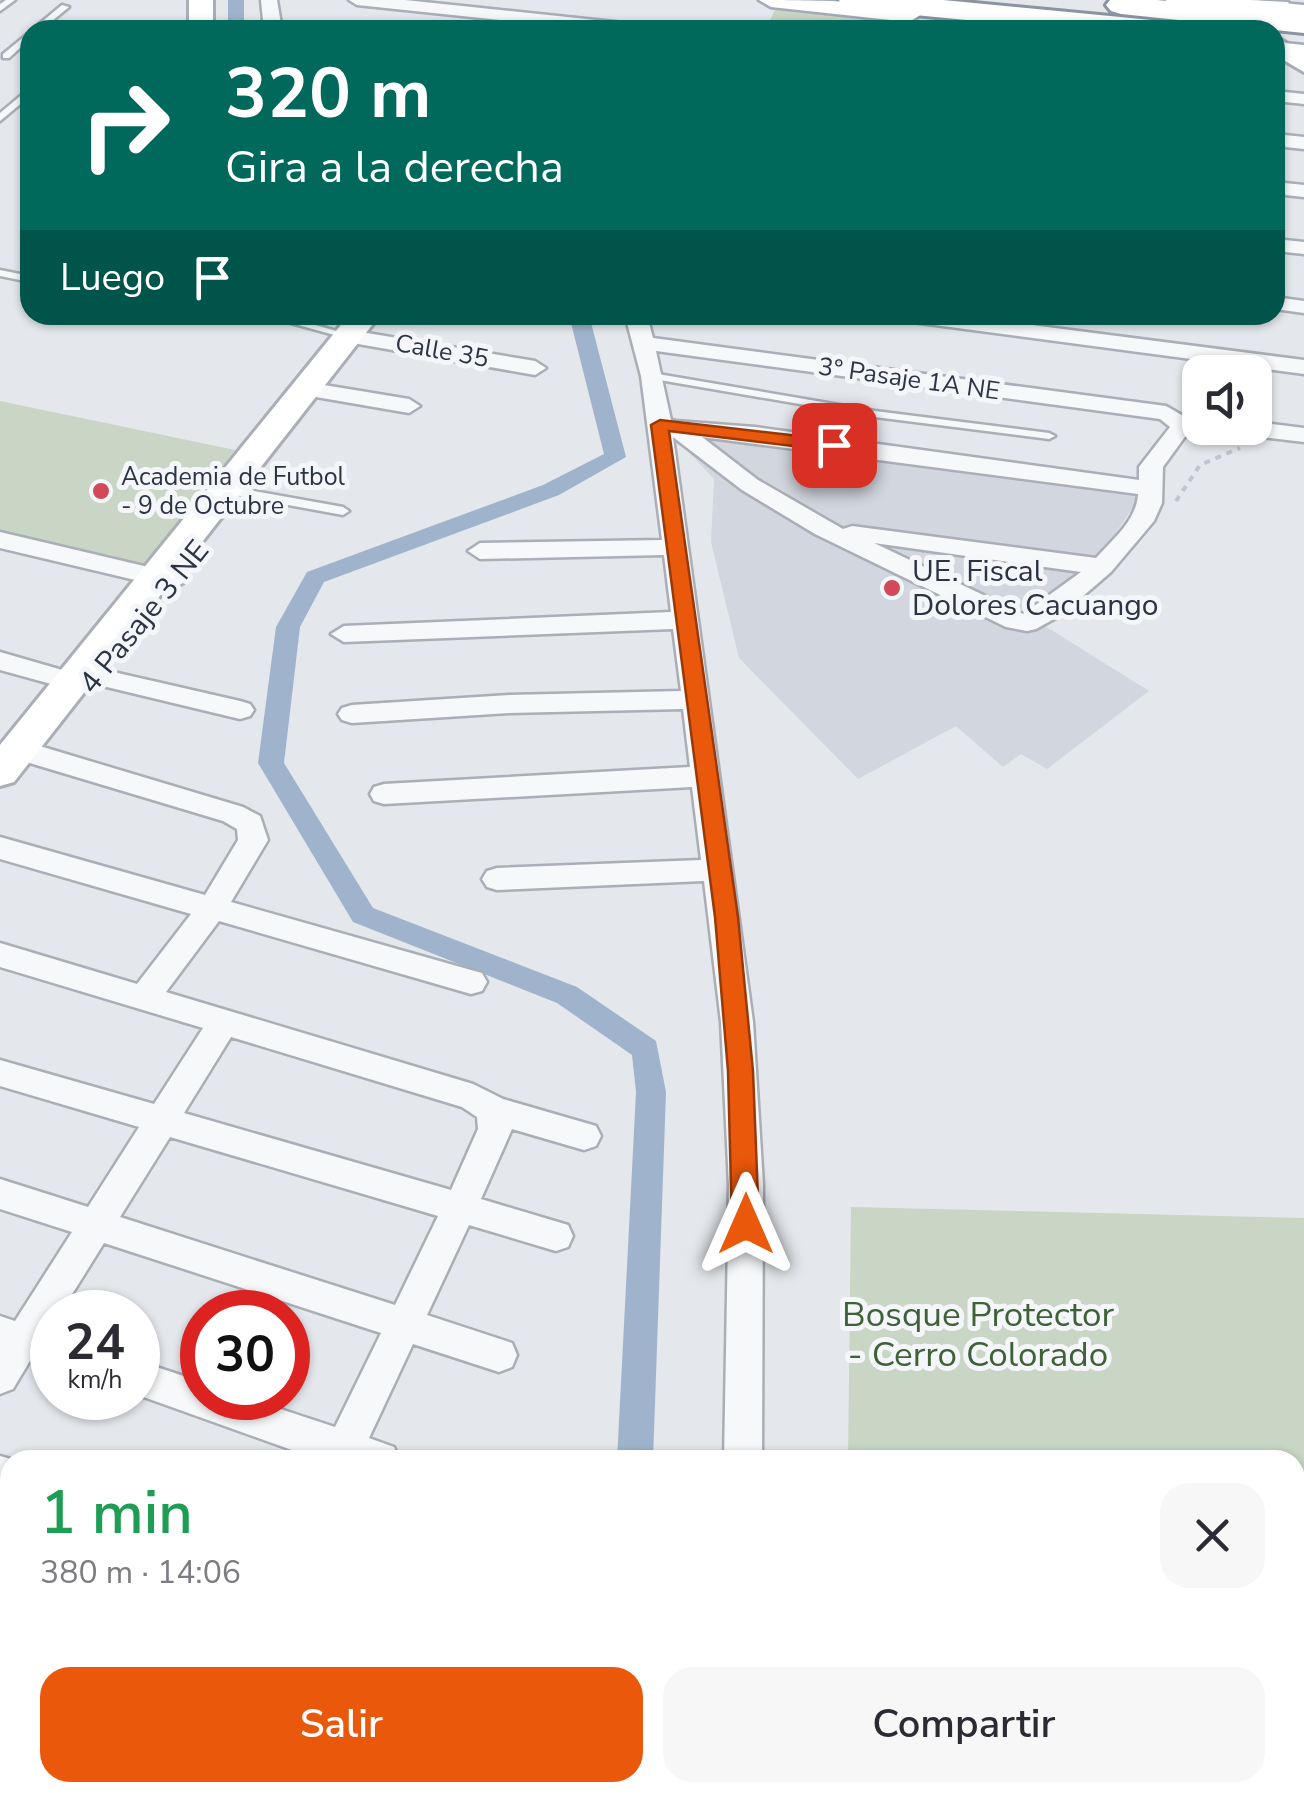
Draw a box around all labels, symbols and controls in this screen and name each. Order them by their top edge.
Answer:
text: 320 m [225,46,431,142]
icon: right [60,60,190,190]
text: Gira a la derecha [225,137,564,198]
icon: arrive [185,250,240,305]
text: Luego [60,252,165,303]
street label: Calle 35 [393,326,491,376]
street label: 3° Pasaje 1A NE [816,349,1002,409]
map controls [1182,355,1272,445]
button: sound [1182,355,1272,445]
pin [792,403,877,488]
icon: arrive [807,418,862,473]
place label: Academia de Futbol - 9 de Octubre [121,460,346,523]
marker: Academia de Futbol - 9 de Octubre [90,480,112,502]
street label: 4 Pasaje 3 NE [69,532,219,702]
place label: UE. Fiscal Dolores Cacuango [912,551,1159,626]
marker: UE. Fiscal Dolores Cacuango [881,577,903,599]
position arrow [694,1172,798,1276]
speed limit sign: 30 [180,1290,310,1420]
park label: Bosque Protector - Cerro Colorado [842,1291,1114,1378]
text: 24 [65,1308,125,1377]
text: km/h [67,1363,123,1397]
text: 1 min [40,1472,193,1554]
button: close [1160,1483,1265,1588]
text: 380 m · 14:06 [40,1551,241,1594]
button: Salir [40,1667,643,1782]
button: Compartir [663,1667,1265,1782]

